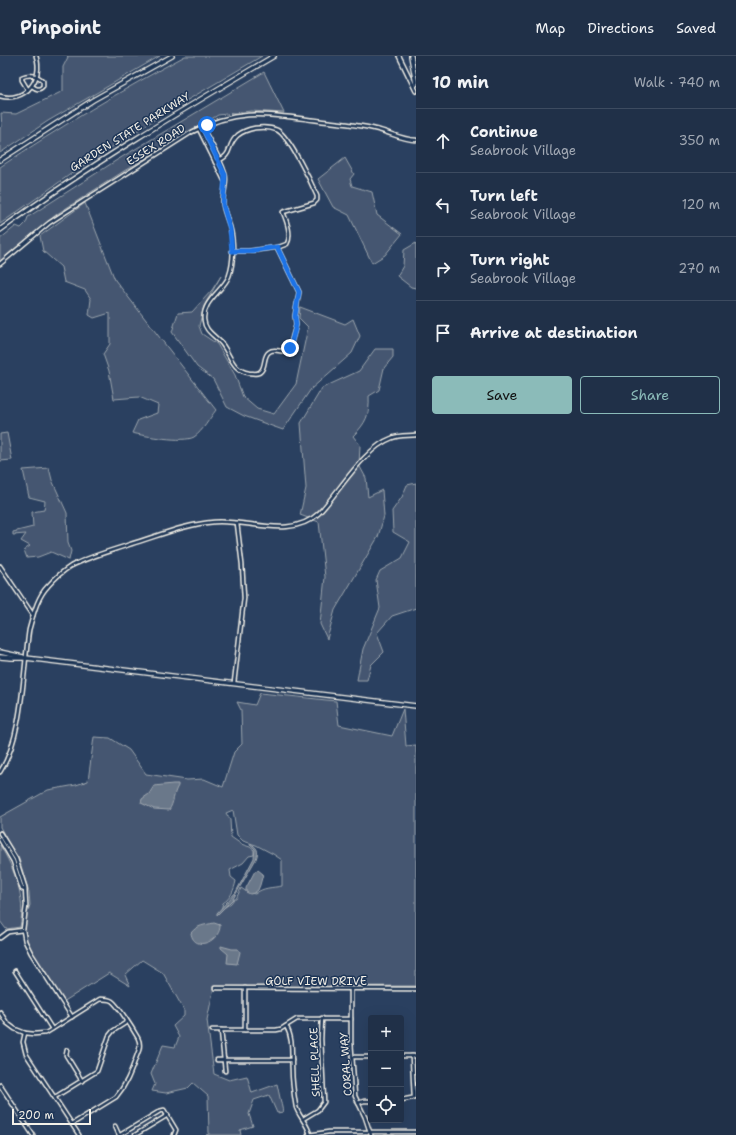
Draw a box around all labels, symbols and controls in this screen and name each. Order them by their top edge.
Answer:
text: Pinpoint [20,15,101,40]
text: Map [536,19,566,37]
text: Directions [588,19,654,37]
text: Saved [676,19,716,37]
text: 10 min [432,71,489,93]
text: Walk · 740 m [634,74,720,91]
street label: GARDEN STATE PARKWAY [67,89,193,175]
route start [198,116,216,134]
street label: ESSEX ROAD [124,121,188,169]
text: Continue [470,122,538,142]
icon: ahead [432,130,454,152]
text: 350 m [679,132,720,149]
text: Seabrook Village [470,142,576,159]
text: Turn left [470,186,538,206]
icon: left [432,194,454,216]
text: 120 m [682,196,720,213]
text: Seabrook Village [470,206,576,223]
text: Turn right [470,250,550,270]
icon: right [432,258,454,280]
text: 270 m [678,260,720,277]
text: Seabrook Village [470,270,576,287]
icon: arrive [432,322,454,344]
text: Arrive at destination [470,323,638,343]
route end [281,339,299,357]
button: Save [432,376,572,414]
button: Share [580,376,720,414]
street label: GOLF VIEW DRIVE [265,974,367,989]
map controls [368,1015,404,1123]
button: + [368,1015,404,1051]
street label: SHELL PLACE [306,1027,324,1097]
street label: CORAL WAY [336,1031,356,1096]
button: − [368,1051,404,1087]
button: locate [368,1087,404,1123]
scale bar [12,1107,91,1126]
text: 200 m [18,1108,54,1123]

